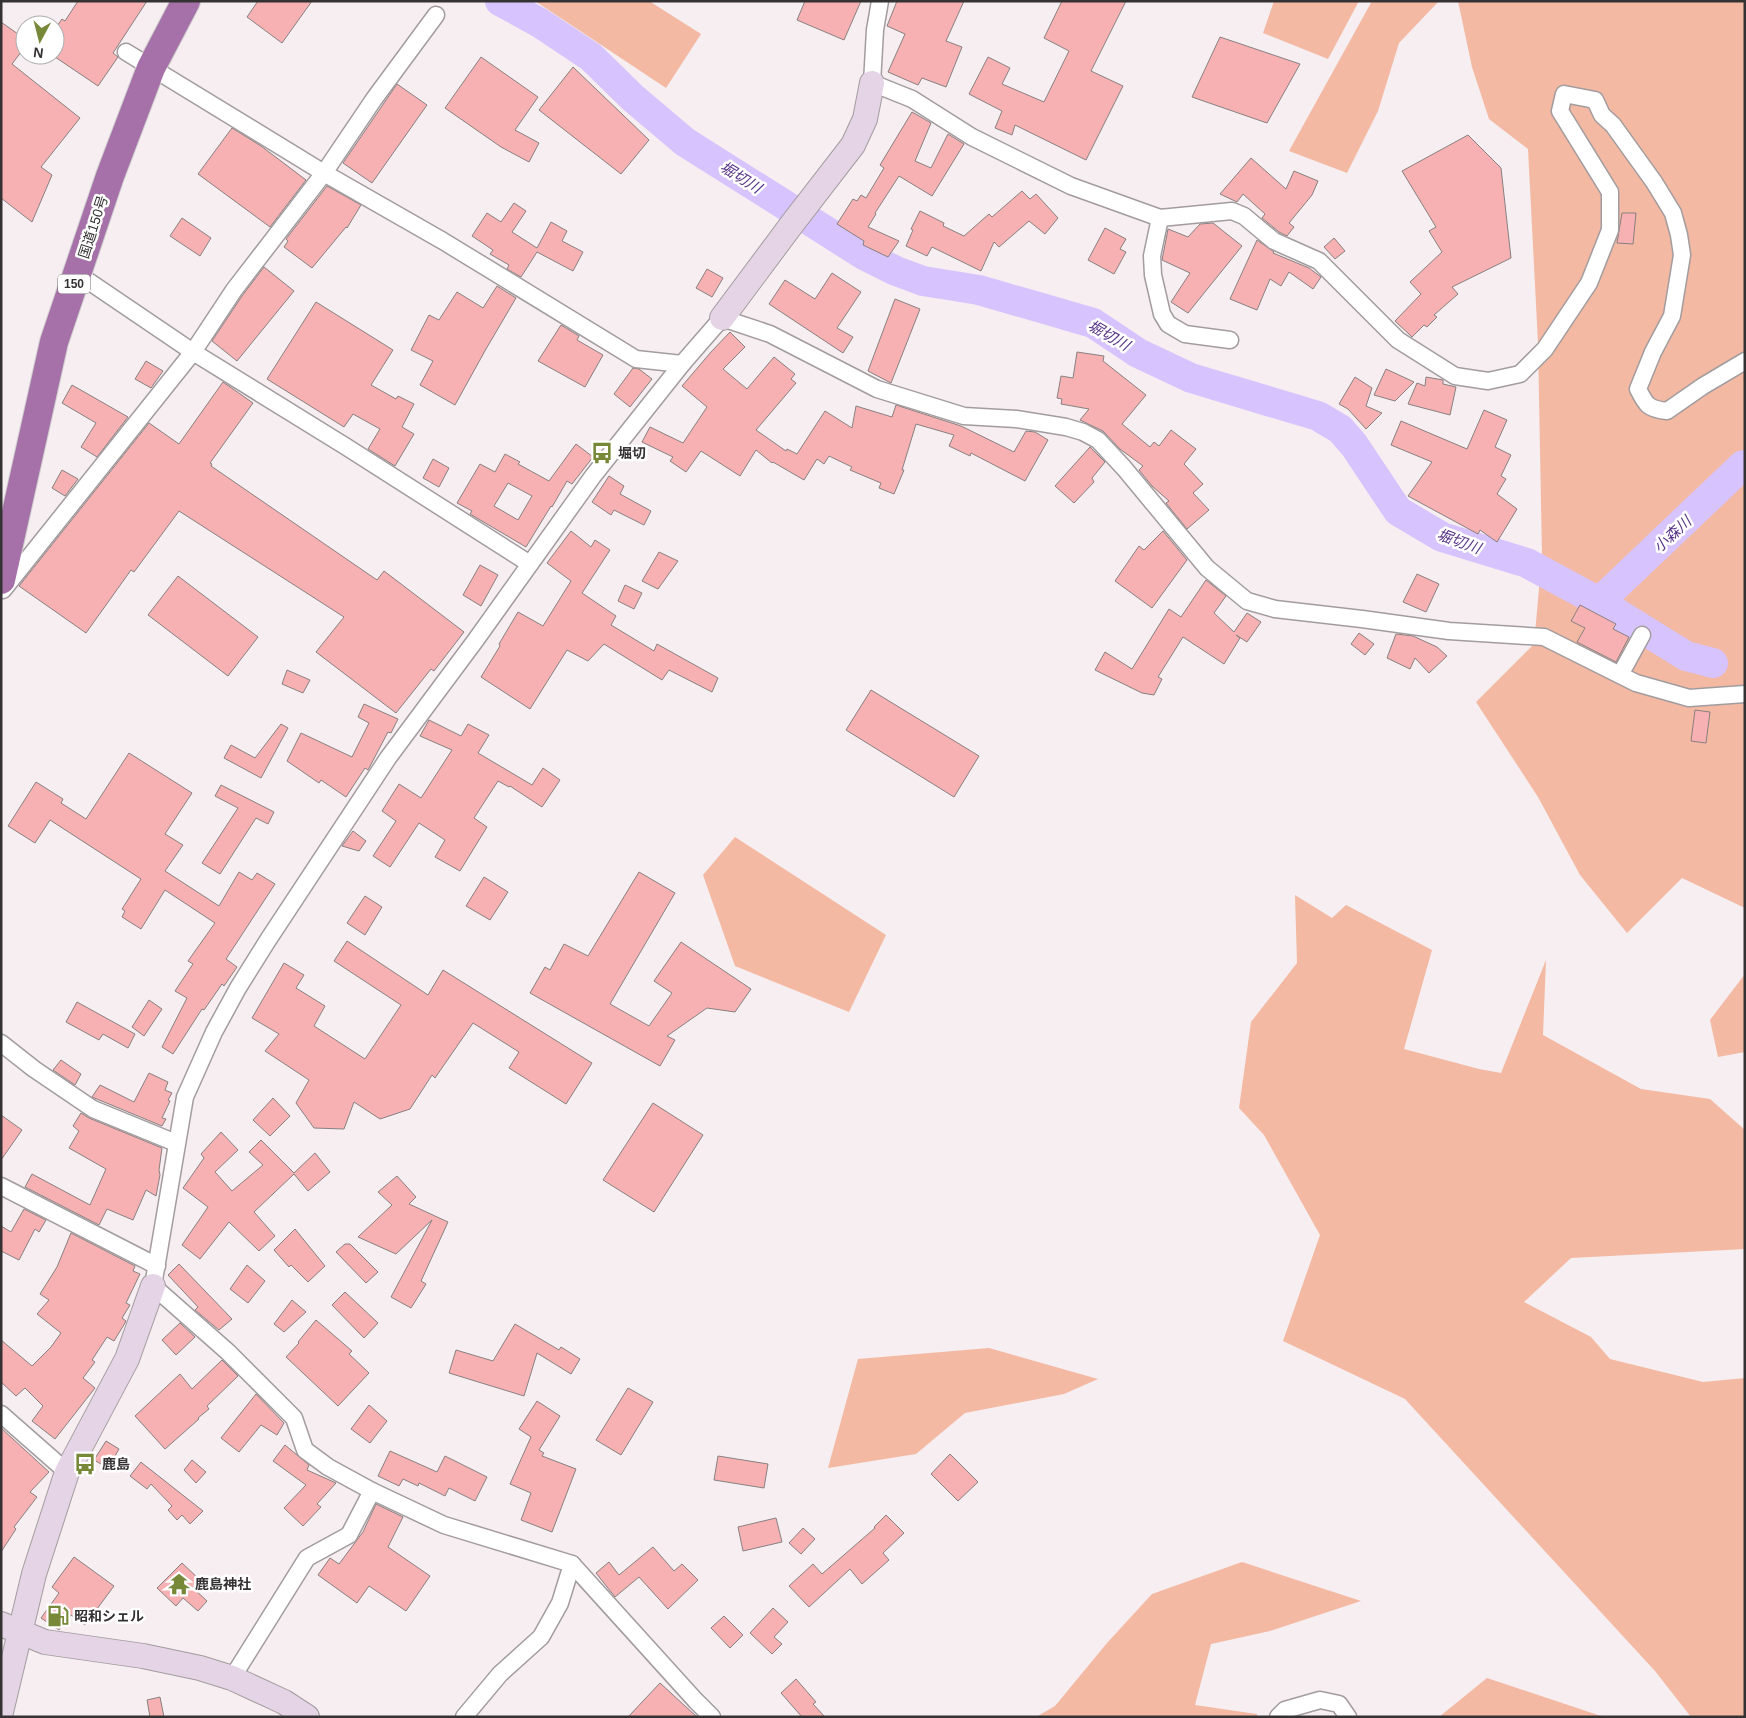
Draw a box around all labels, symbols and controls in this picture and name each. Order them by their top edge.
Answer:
north arrow [15,15,65,65]
text: N [32,44,44,61]
water label: 堀切川 [717,158,766,197]
street label: 国道150号 [75,193,111,261]
road number: 150 [58,274,90,294]
water label: 堀切川 [1085,316,1134,355]
bus stop icon: 堀切 [589,440,615,466]
place label: 堀切 [618,445,646,461]
water label: 小森川 [1650,511,1696,556]
water label: 堀切川 [1435,525,1485,557]
bus stop icon: 鹿島 [72,1451,98,1477]
place label: 鹿島 [102,1456,130,1472]
temple icon: 鹿島神社 [166,1571,192,1597]
place label: 鹿島神社 [195,1576,251,1592]
fuel station icon: 昭和シェル [45,1603,71,1629]
place label: 昭和シェル [74,1608,144,1624]

